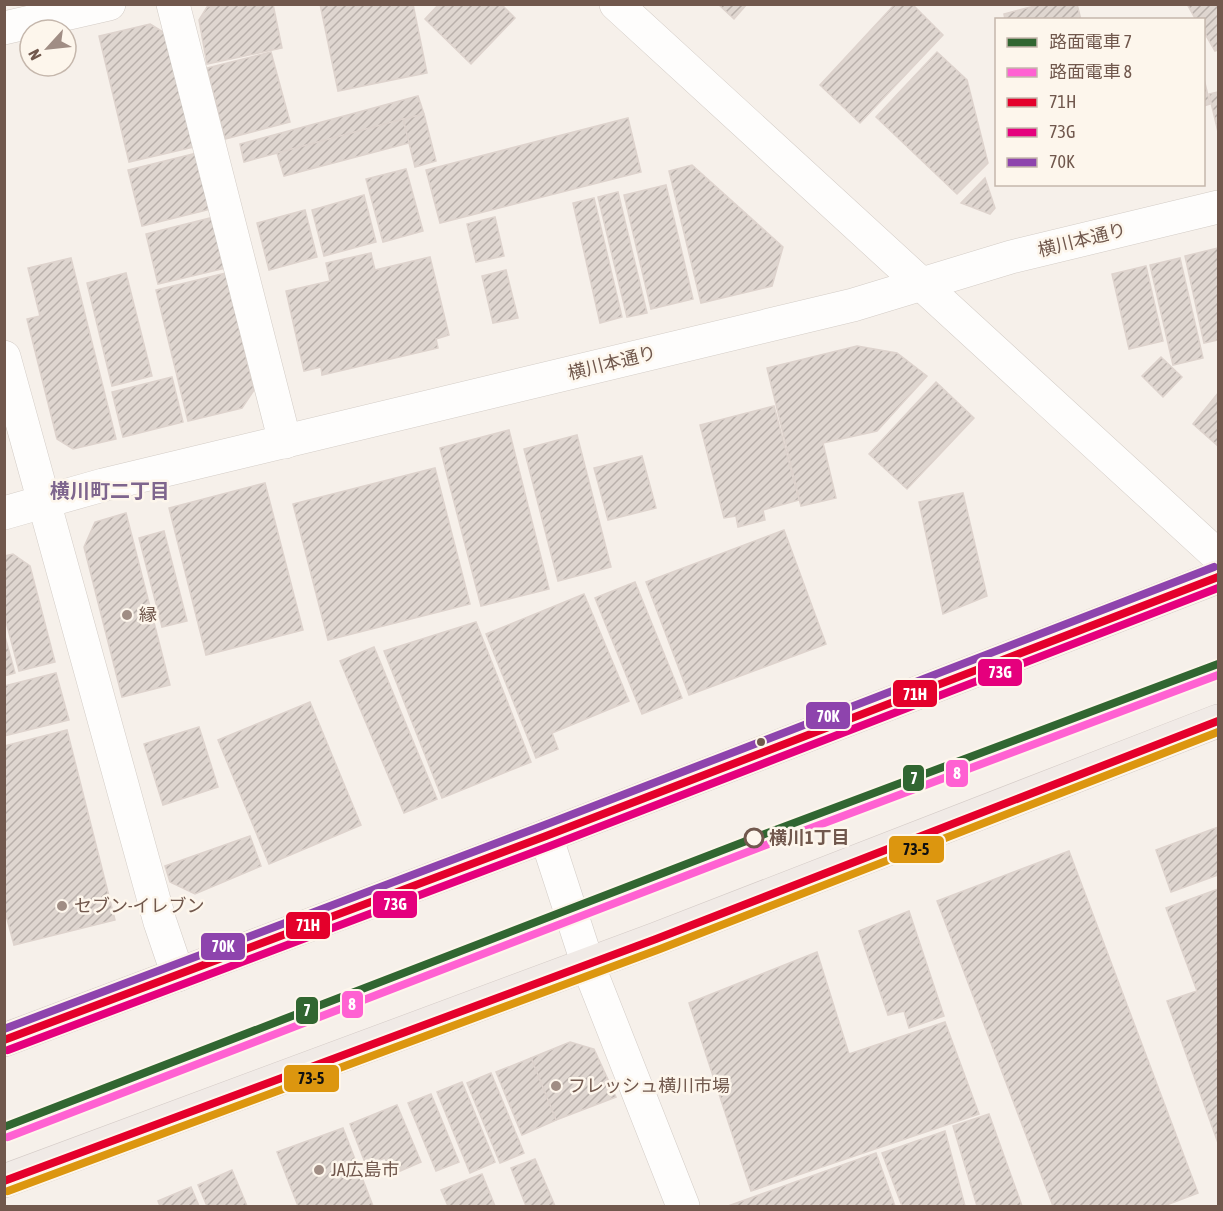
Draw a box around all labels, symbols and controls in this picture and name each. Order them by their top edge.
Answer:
north arrow [18,18,78,78]
legend [995,18,1205,186]
text: 路面電車 7 [1049,31,1132,52]
text: N [24,47,45,63]
text: 路面電車 8 [1049,61,1132,82]
text: 71H [1049,91,1076,112]
text: 73G [1049,121,1075,142]
text: 70K [1049,151,1075,172]
street label: 横川本通り [1036,218,1128,261]
street label: 横川本通り [566,341,658,384]
district label: 横川町二丁目 [50,479,170,502]
place label: 縁 [139,604,157,625]
marker: 縁 [120,608,134,622]
line badge: 73G [977,658,1023,687]
text: 73G [988,663,1012,681]
line badge: 71H [892,679,938,708]
text: 71H [903,685,927,703]
line badge: 70K [805,701,851,730]
text: 70K [817,707,840,725]
unlabelled marker [755,736,767,748]
line badge: 8 [945,759,969,788]
line badge: 7 [902,764,925,792]
text: 8 [953,764,961,782]
text: 7 [910,769,918,787]
place label: 横川1丁目 [769,827,849,848]
marker: 横川1丁目 [744,828,764,848]
line badge: 73-5 [888,835,945,864]
text: 73-5 [903,840,930,858]
line badge: 73G [372,890,418,919]
place label: セブン-イレブン [74,895,205,916]
text: 73G [383,895,407,913]
marker: セブン-イレブン [55,899,69,913]
line badge: 71H [285,911,331,940]
text: 71H [296,916,320,934]
line badge: 70K [200,932,246,961]
text: 70K [212,937,235,955]
line badge: 8 [341,990,364,1019]
text: 8 [348,995,356,1013]
line badge: 7 [295,996,319,1025]
text: 7 [303,1001,311,1019]
line badge: 73-5 [283,1064,340,1093]
text: 73-5 [298,1069,325,1087]
place label: フレッシュ横川市場 [568,1075,730,1096]
marker: フレッシュ横川市場 [549,1079,563,1093]
place label: JA広島市 [331,1159,400,1180]
marker: JA広島市 [312,1163,326,1177]

